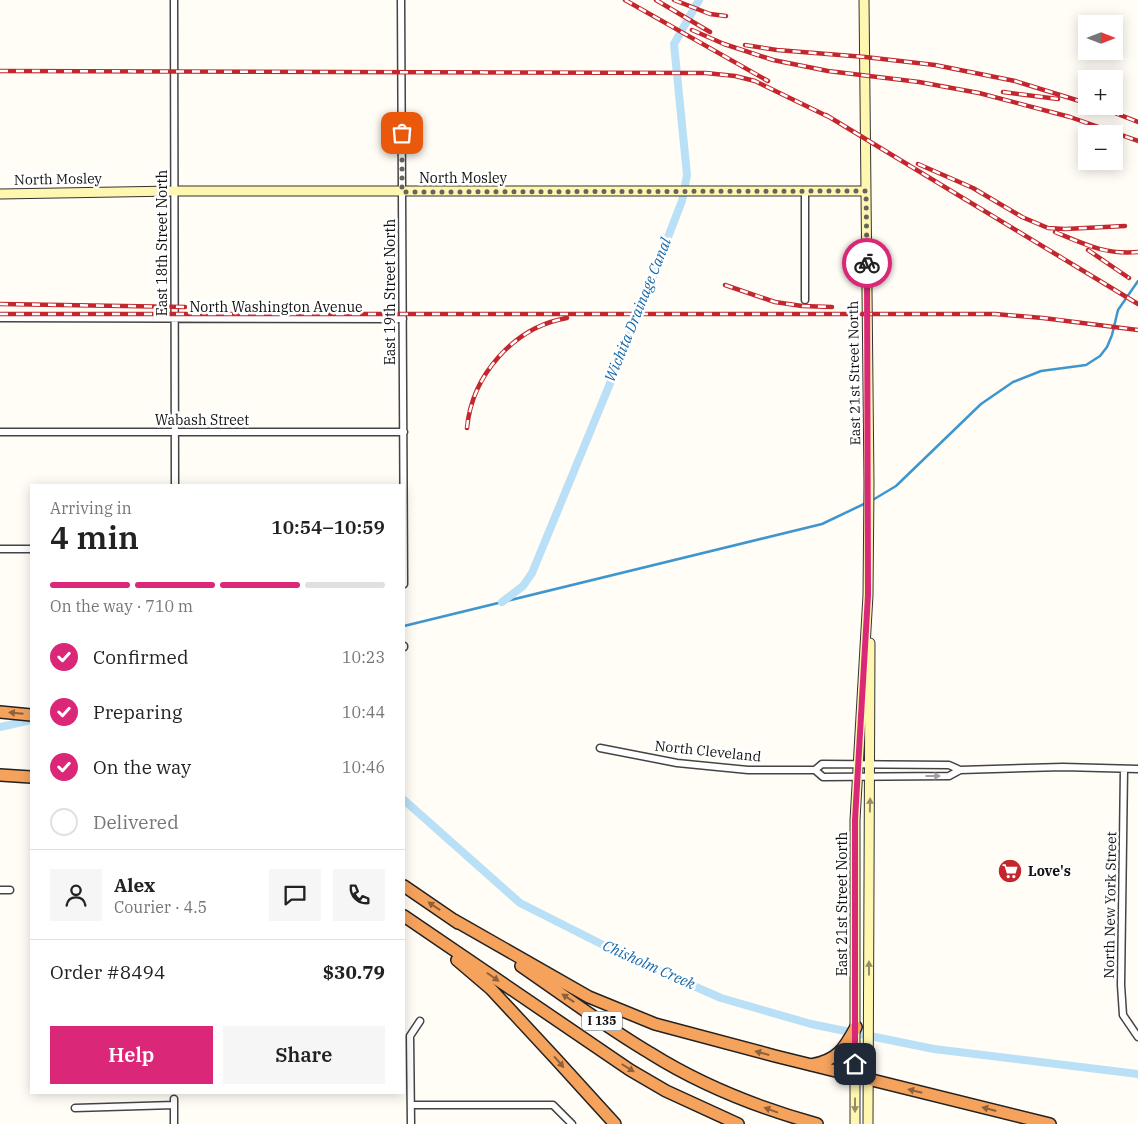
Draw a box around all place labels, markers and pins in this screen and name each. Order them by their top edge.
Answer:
pin [381,112,423,154]
supermarket icon: Love's [997,858,1023,884]
place label: Love's [1028,862,1071,880]
pin [834,1043,876,1085]

